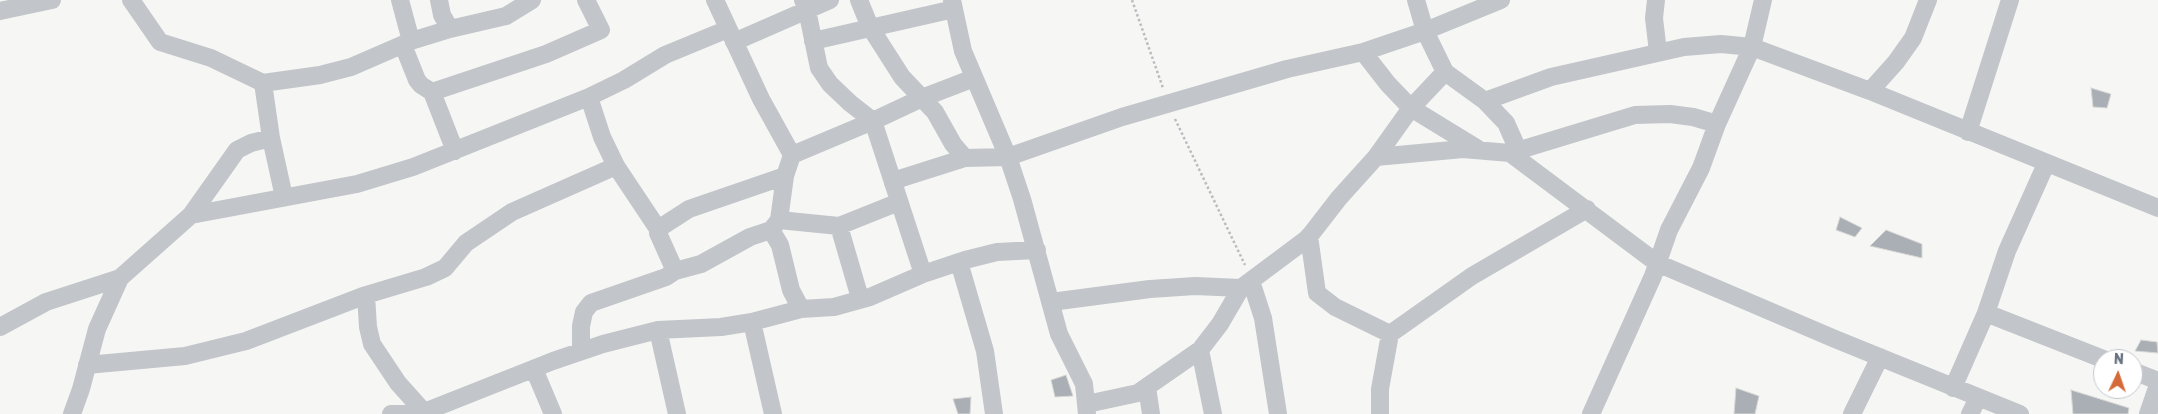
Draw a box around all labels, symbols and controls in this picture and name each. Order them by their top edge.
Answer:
north arrow [2093,349,2143,399]
text: N [2113,351,2124,368]

